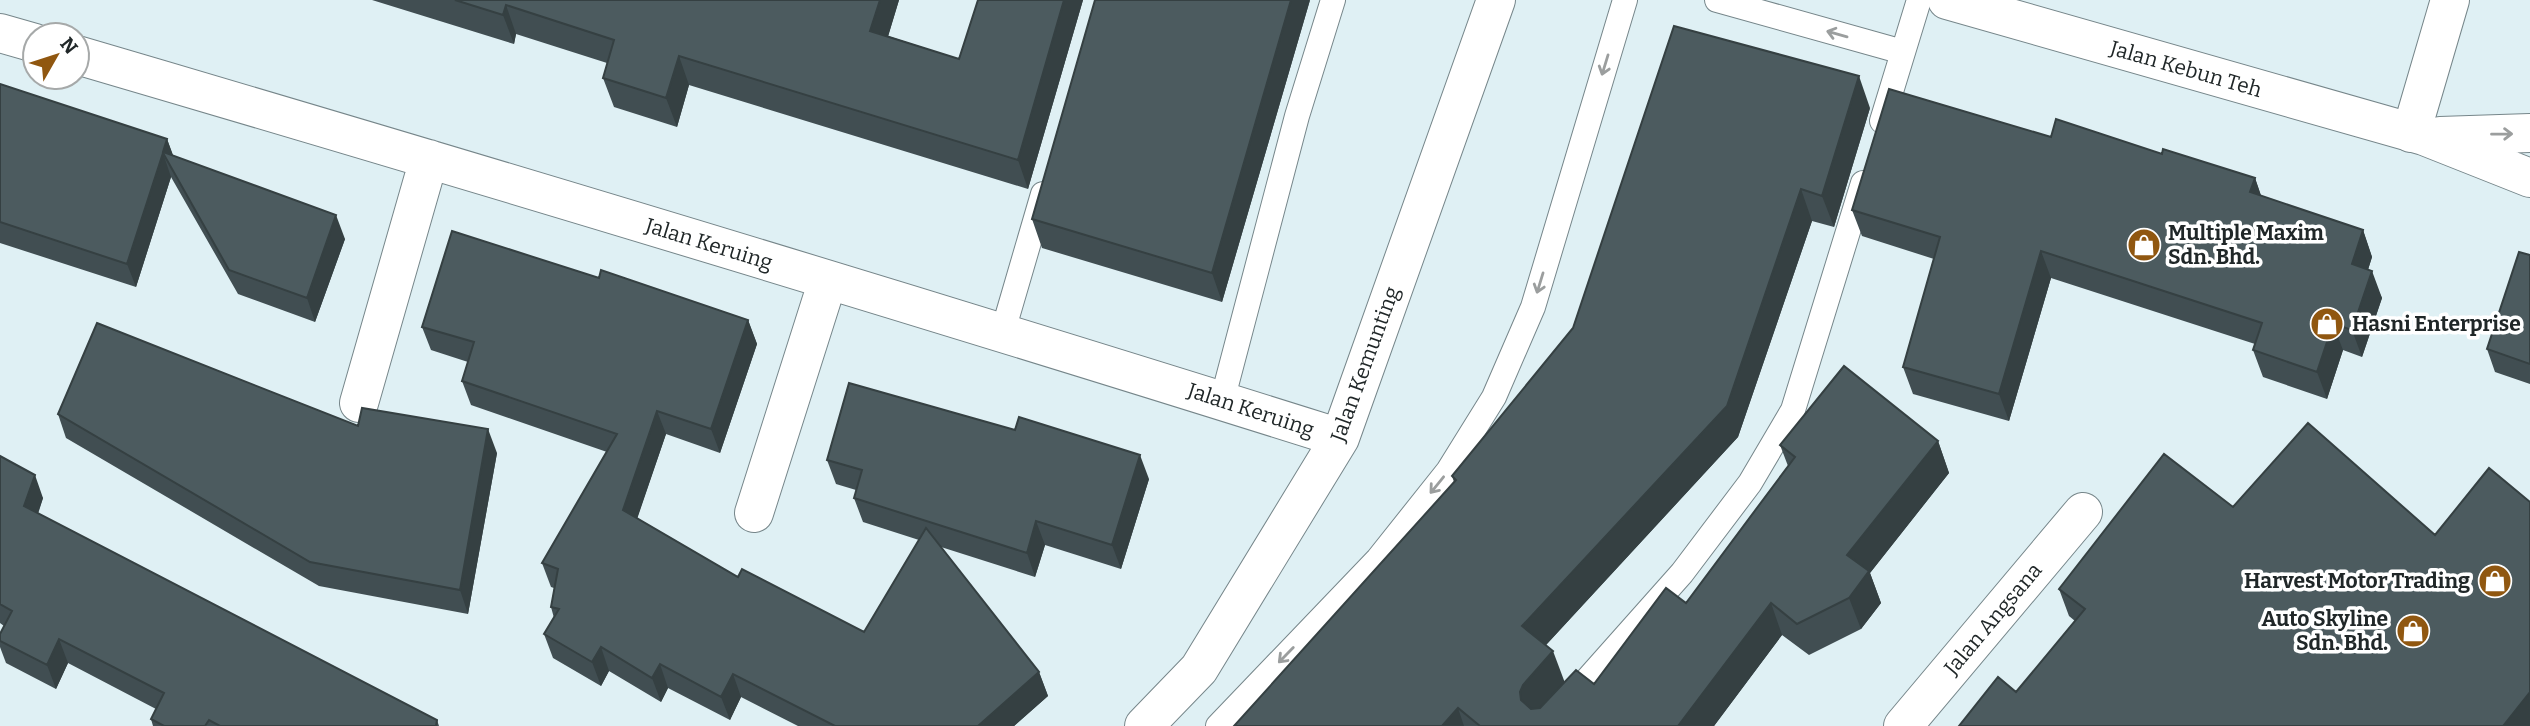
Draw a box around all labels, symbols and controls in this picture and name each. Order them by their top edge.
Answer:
north arrow [21,21,91,91]
one-way arrow [1826,26,1848,39]
text: N [55,33,83,59]
street label: Jalan Kebun Teh [2106,35,2265,103]
one-way arrow [1598,54,1611,76]
one-way arrow [2490,127,2513,141]
street label: Jalan Keruing [641,212,776,276]
place label: Multiple Maxim Sdn. Bhd. [2168,220,2324,270]
shop icon: Multiple Maxim Sdn. Bhd. [2125,226,2163,264]
one-way arrow [1533,272,1546,294]
street label: Jalan Kemunting [1324,283,1405,446]
shop icon: Hasni Enterprise [2308,305,2346,343]
place label: Hasni Enterprise [2352,311,2521,337]
street label: Jalan Keruing [1183,377,1318,443]
one-way arrow [1430,475,1445,493]
street label: Jalan Angsana [1938,557,2048,681]
shop icon: Harvest Motor Trading [2476,562,2514,600]
place label: Harvest Motor Trading [2244,568,2470,594]
place label: Auto Skyline Sdn. Bhd. [2261,606,2388,656]
shop icon: Auto Skyline Sdn. Bhd. [2394,612,2432,650]
one-way arrow [1278,646,1295,663]

